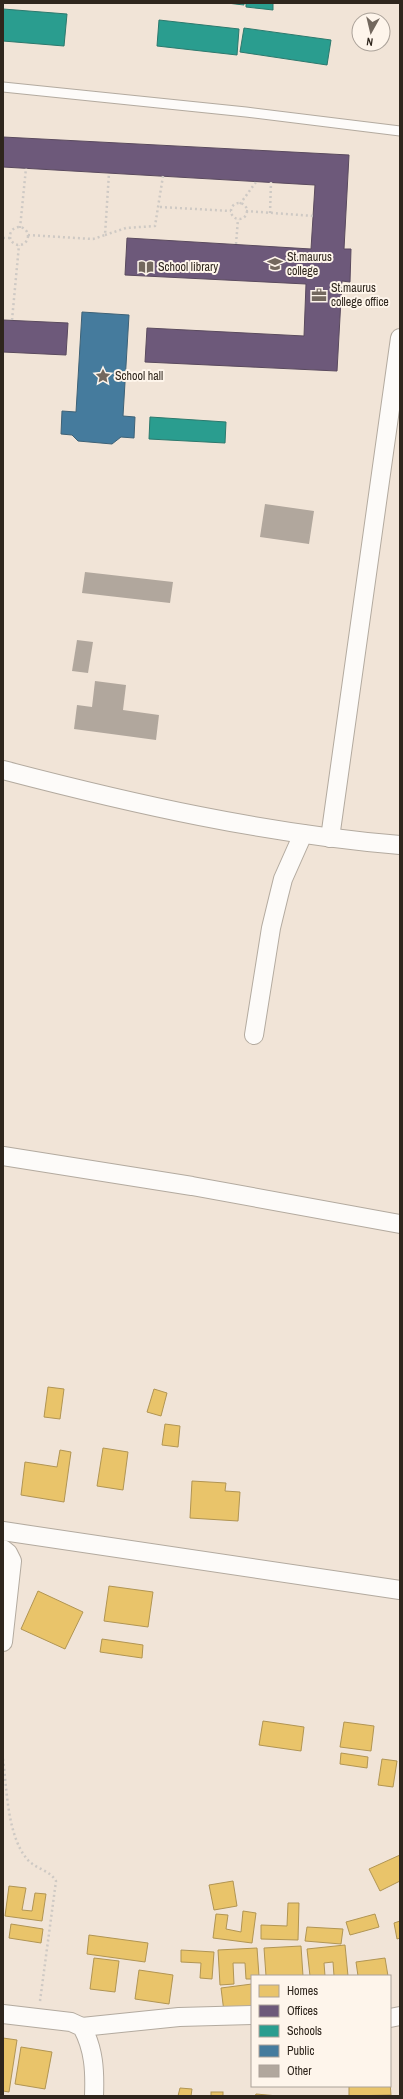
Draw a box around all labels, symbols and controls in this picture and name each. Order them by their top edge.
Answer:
north arrow [351,12,391,52]
text: N [365,35,374,49]
place label: St.maurus college [287,249,332,279]
school or university icon: St.maurus college [266,255,284,273]
library icon: School library [137,258,155,276]
place label: School library [158,259,218,275]
place label: St.maurus college office [331,280,389,310]
office icon: St.maurus college office [310,286,328,304]
place icon: School hall [94,367,112,385]
place label: School hall [115,368,163,384]
legend [251,1975,391,2087]
text: Homes [287,1983,318,1999]
text: Offices [287,2003,318,2019]
text: Schools [287,2023,322,2039]
text: Public [287,2043,314,2059]
text: Other [287,2063,312,2079]

